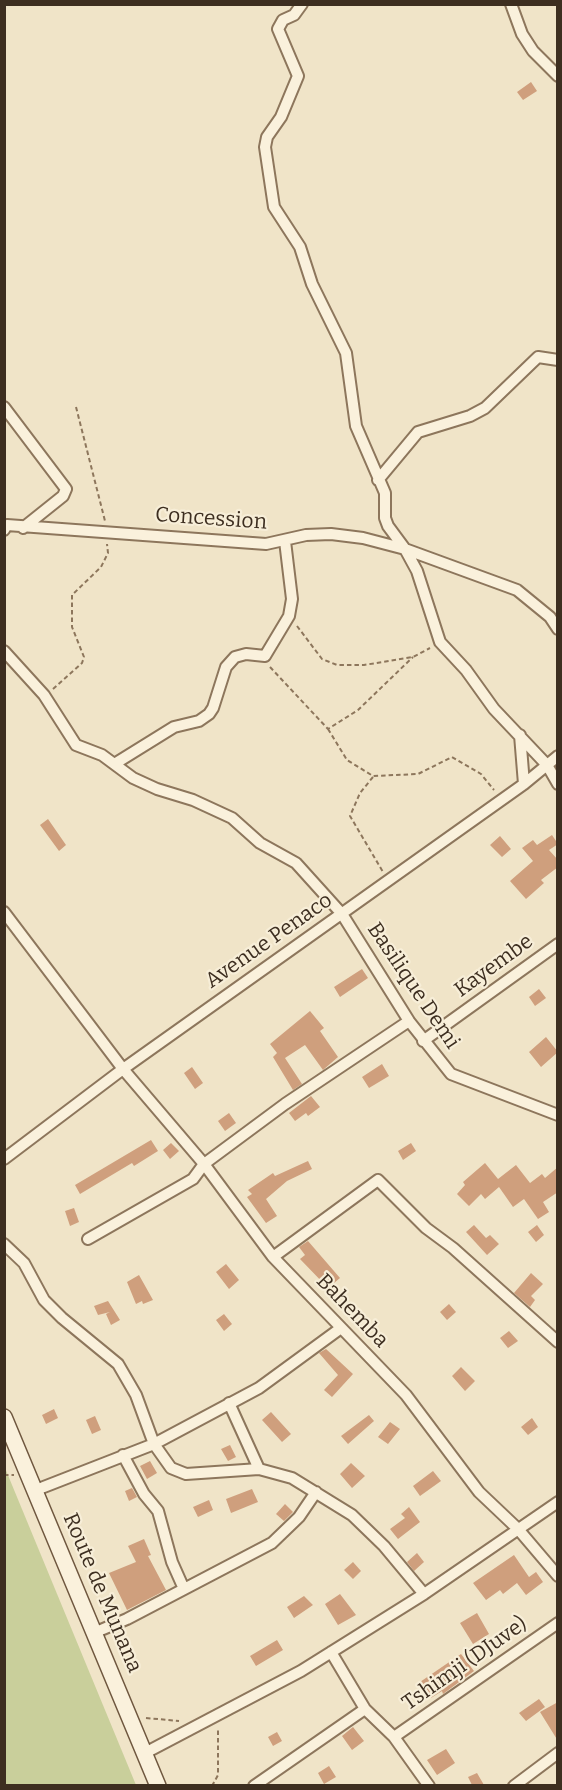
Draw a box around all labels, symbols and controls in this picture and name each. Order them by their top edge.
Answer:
street label: Concession [154,503,268,535]
street label: Avenue Penaco [201,888,337,994]
street label: Basilique Demi [362,918,464,1054]
street label: Kayembe [450,929,538,1003]
street label: Bahemba [311,1269,393,1353]
street label: Route de Munana [57,1509,147,1677]
street label: Tshimji (DJuve) [398,1612,532,1716]

